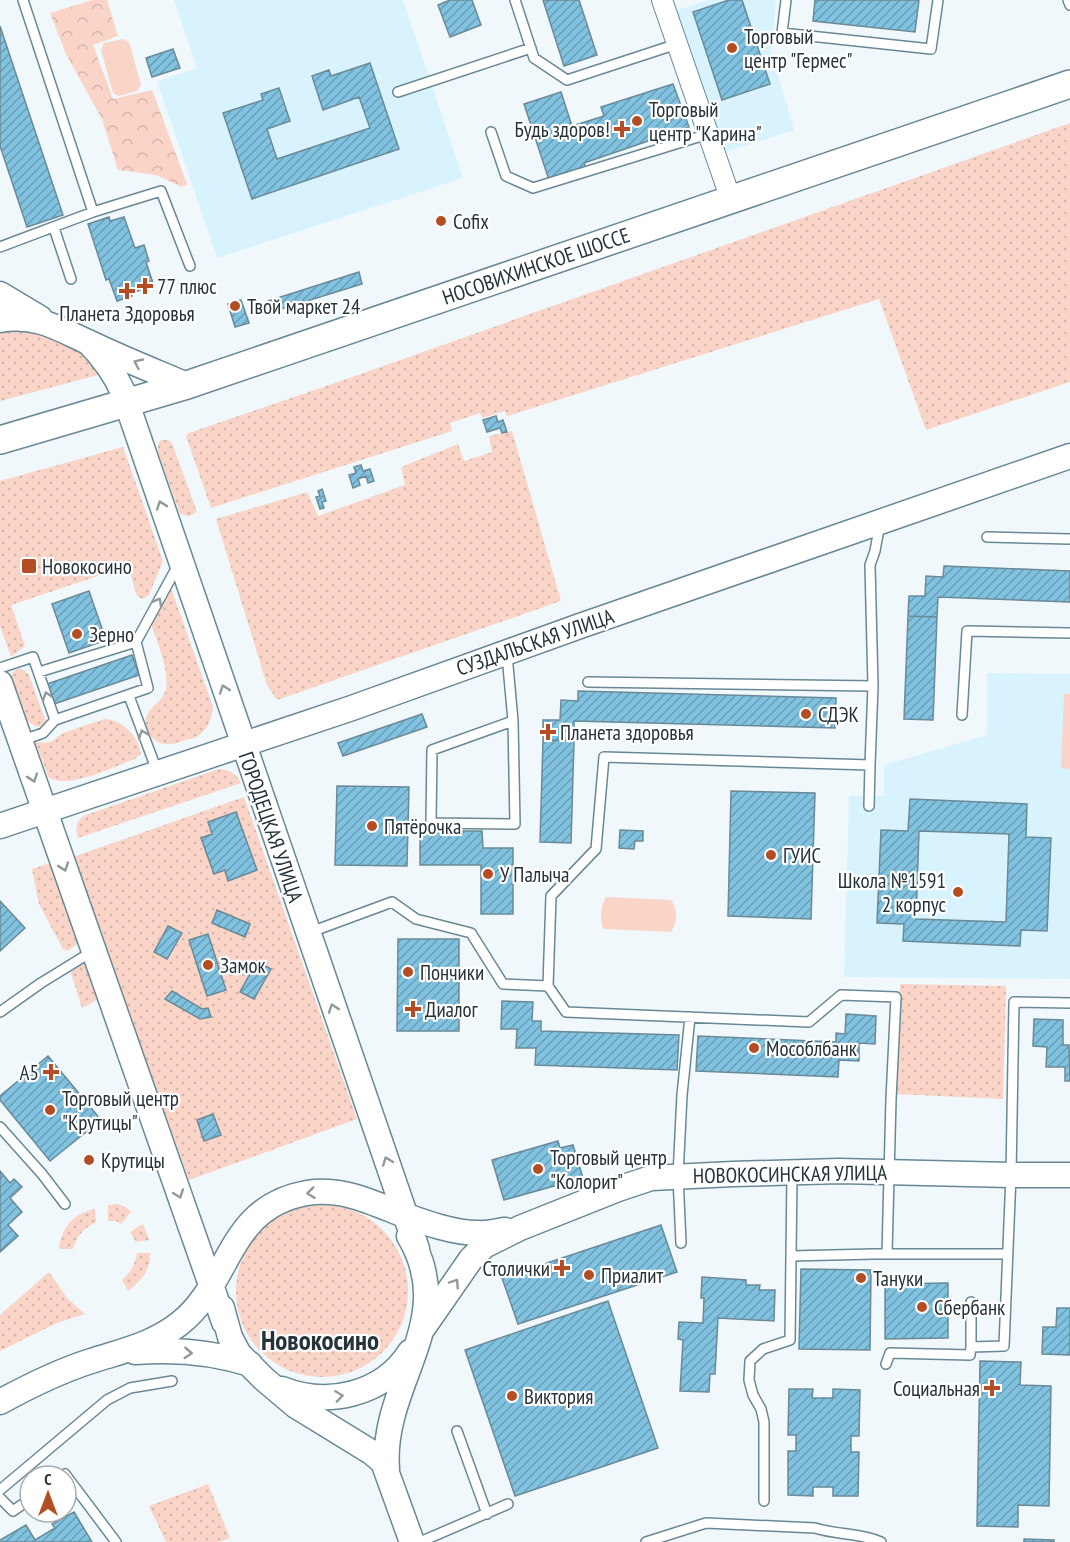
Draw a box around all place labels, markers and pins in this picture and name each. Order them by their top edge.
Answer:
place label: Торговый центр "Гермес" [744,23,852,74]
marker: Торговый центр "Гермес" [725,41,739,55]
place label: Торговый центр "Карина" [649,96,762,147]
marker: Торговый центр "Карина" [630,114,644,128]
place label: Будь здоров! [514,116,610,143]
marker: Будь здоров! [615,122,629,136]
place label: Cofix [453,208,489,235]
marker: Cofix [434,214,448,228]
place label: 77 плюс [157,273,217,300]
marker: 77 плюс [138,279,152,293]
marker: Планета Здоровья [120,284,134,298]
place label: Твой маркет 24 [247,293,361,320]
marker: Твой маркет 24 [228,299,242,313]
place label: Планета Здоровья [59,300,195,327]
place label: Новокосино [42,553,132,580]
marker: Новокосино [20,557,38,575]
place label: Зерно [89,621,134,648]
marker: Зерно [70,627,84,641]
place label: СДЭК [818,701,859,728]
marker: СДЭК [799,707,813,721]
place label: Планета здоровья [560,719,694,746]
marker: Планета здоровья [541,725,555,739]
place label: Пятёрочка [384,813,461,840]
marker: Пятёрочка [365,819,379,833]
place label: ГУИС [783,842,821,869]
marker: ГУИС [764,848,778,862]
place label: У Палыча [500,861,569,888]
marker: У Палыча [481,867,495,881]
place label: Школа №1591 2 корпус [838,867,947,918]
marker: Школа №1591 2 корпус [951,885,965,899]
place label: Замок [220,952,266,979]
marker: Замок [201,958,215,972]
place label: Пончики [420,959,484,986]
marker: Пончики [401,965,415,979]
place label: Диалог [425,996,479,1023]
marker: Диалог [406,1002,420,1016]
place label: Мособлбанк [766,1035,857,1062]
marker: Мособлбанк [747,1041,761,1055]
place label: А5 [20,1059,39,1086]
marker: А5 [44,1065,58,1079]
place label: Торговый центр "Крутицы" [62,1085,179,1136]
marker: Торговый центр "Крутицы" [43,1103,57,1117]
place label: Торговый центр "Колорит" [550,1144,667,1195]
place label: Крутицы [101,1147,165,1174]
marker: Крутицы [82,1153,96,1167]
marker: Торговый центр "Колорит" [531,1162,545,1176]
place label: Столички [482,1255,550,1282]
marker: Столички [555,1261,569,1275]
place label: Приалит [601,1262,664,1289]
place label: Тануки [873,1265,923,1292]
marker: Приалит [582,1268,596,1282]
marker: Тануки [854,1271,868,1285]
place label: Сбербанк [934,1294,1005,1321]
marker: Сбербанк [915,1300,929,1314]
place label: Социальная [893,1375,980,1402]
marker: Социальная [985,1381,999,1395]
place label: Виктория [524,1383,593,1410]
marker: Виктория [505,1389,519,1403]

